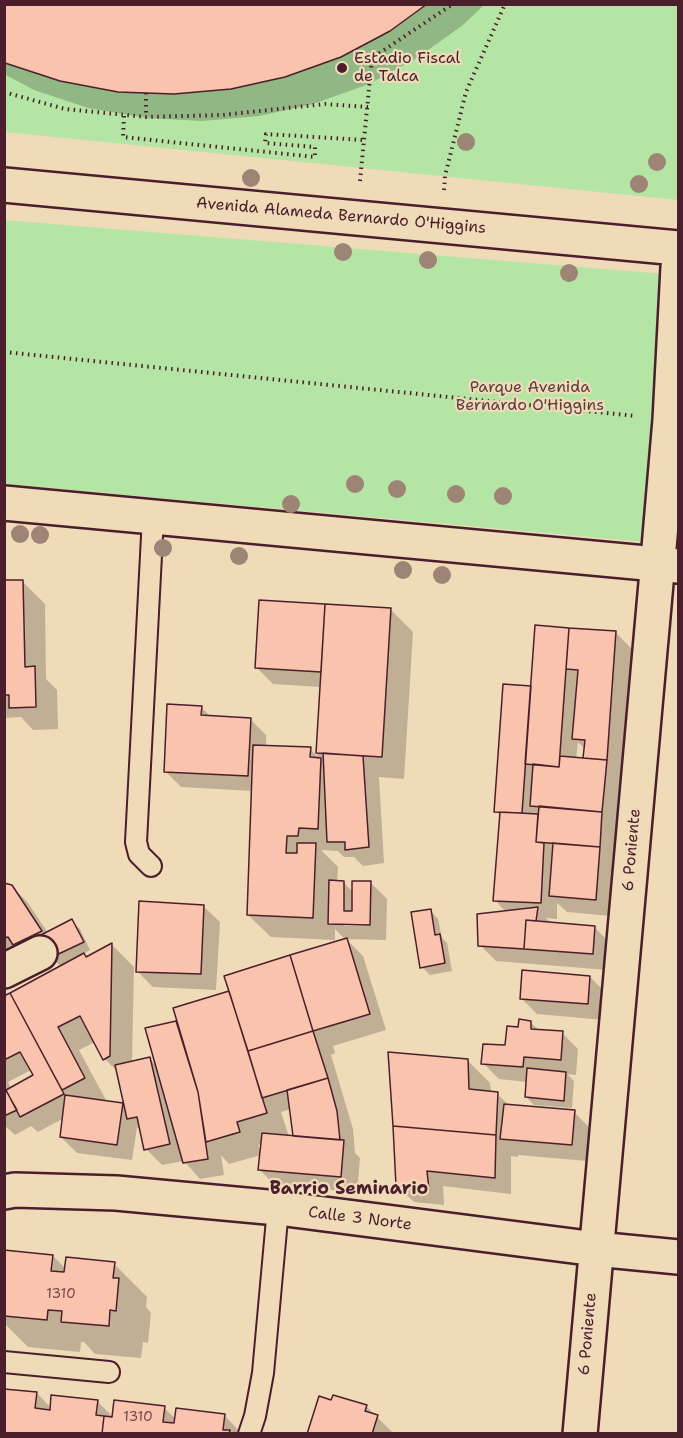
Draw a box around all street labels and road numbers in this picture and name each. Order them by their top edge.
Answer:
street label: Avenida Alameda Bernardo O'Higgins [195,194,487,238]
street label: 6 Poniente [619,808,645,892]
street label: Calle 3 Norte [307,1203,413,1235]
street label: 6 Poniente [575,1292,601,1376]

